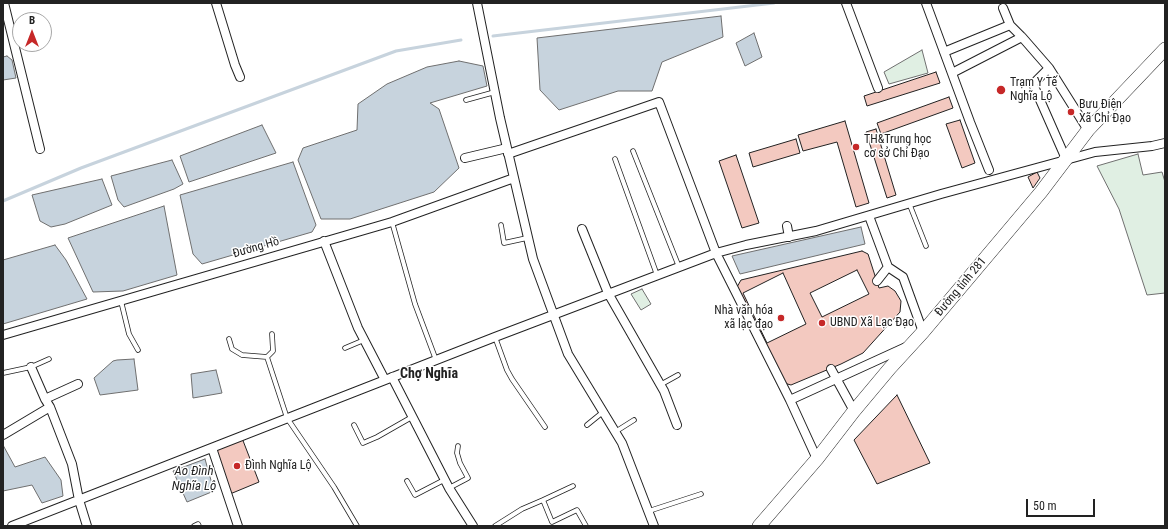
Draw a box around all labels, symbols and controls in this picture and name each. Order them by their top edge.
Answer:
north arrow [12,12,52,52]
text: B [29,14,35,27]
place label: Trạm Y Tế Nghĩa Lộ [1010,76,1057,104]
marker: Trạm Y Tế Nghĩa Lộ [995,84,1007,96]
place label: Bưu Điện Xã Chỉ Đạo [1079,98,1131,126]
marker: Bưu Điện Xã Chỉ Đạo [1066,107,1076,117]
place label: TH&Trung học cơ sở Chỉ Đạo [864,133,931,161]
marker: TH&Trung học cơ sở Chỉ Đạo [851,142,861,152]
street label: Đường Hồ [231,235,281,261]
street label: Đường tỉnh 281 [932,255,990,319]
place label: Nhà văn hóa xã lạc đạo [714,304,773,332]
marker: Nhà văn hóa xã lạc đạo [776,313,786,323]
place label: UBND Xã Lạc Đạo [830,316,914,330]
marker: UBND Xã Lạc Đạo [817,318,827,328]
district label: Chợ Nghĩa [400,366,458,382]
place label: Đình Nghĩa Lộ [245,459,311,473]
marker: Đình Nghĩa Lộ [232,461,242,471]
water label: Ao Đình Nghĩa Lộ [172,464,216,495]
scale bar [1028,491,1097,517]
text: 50 m [1033,499,1057,513]

